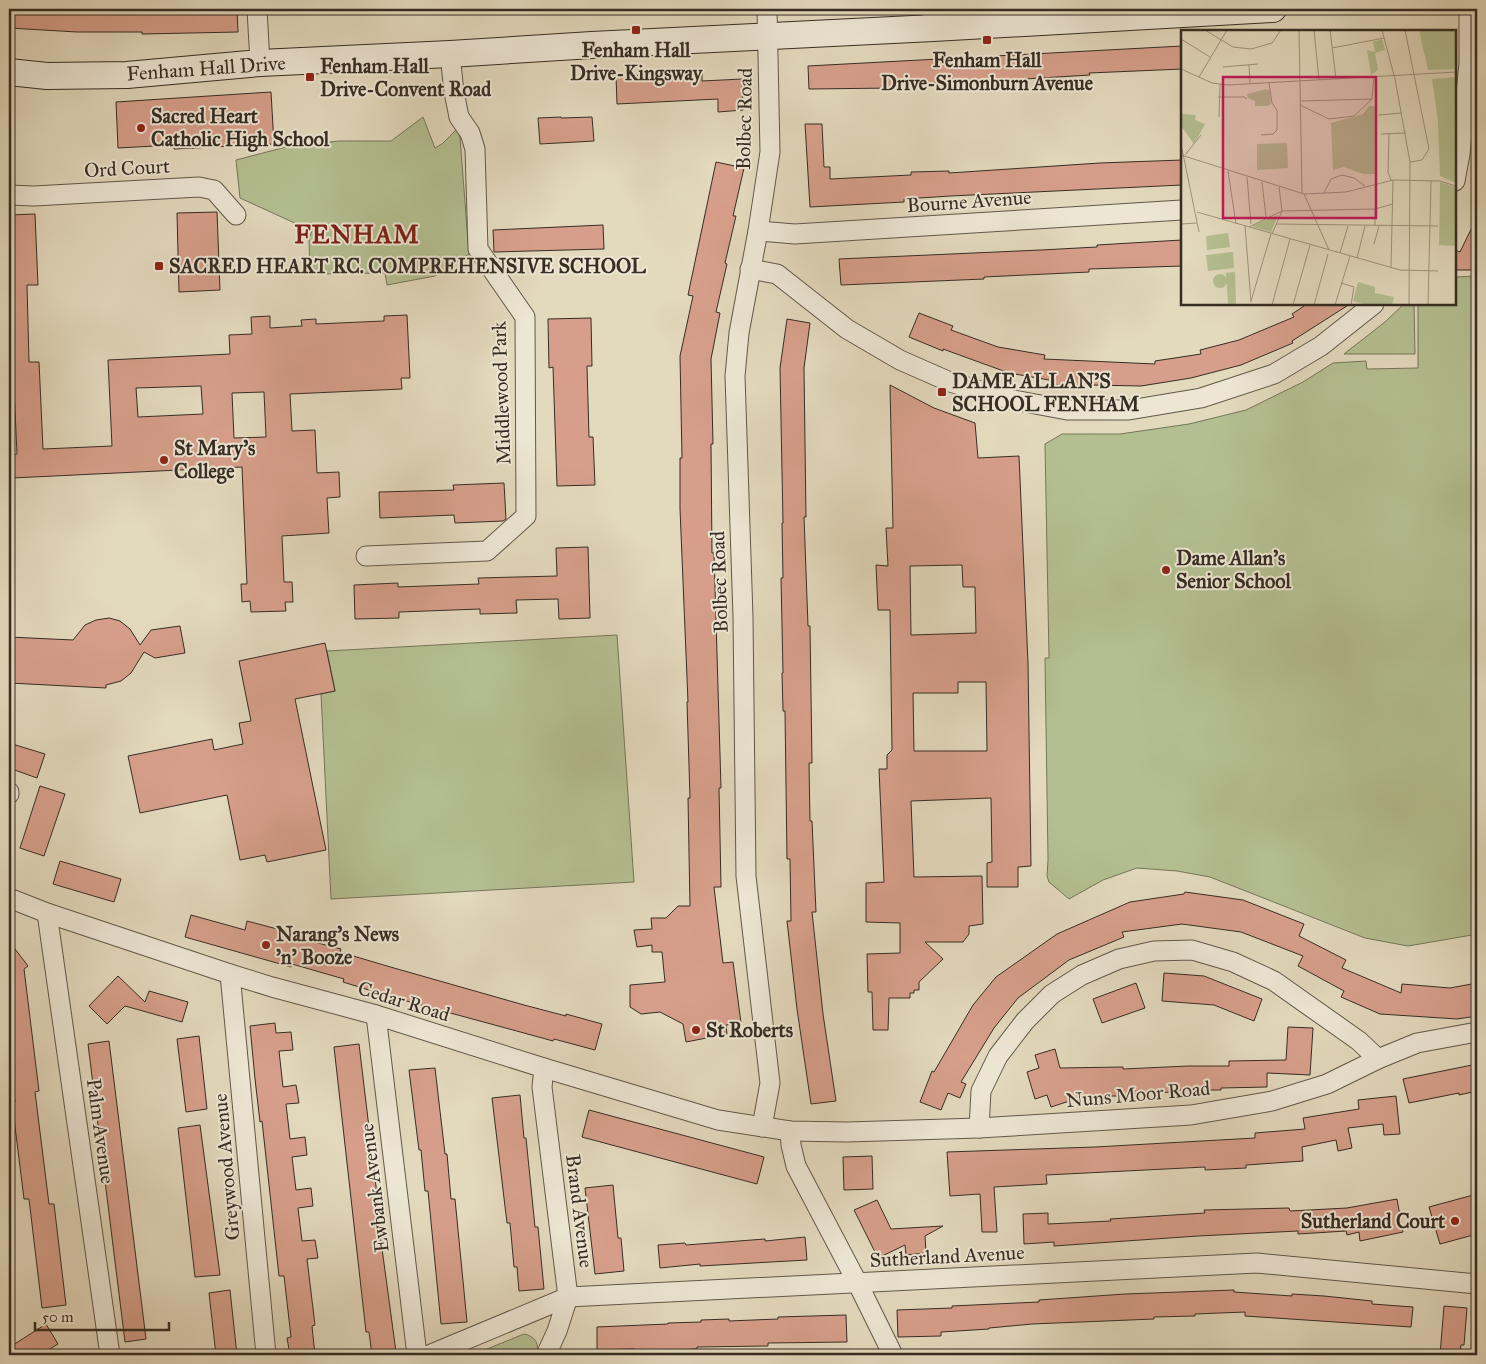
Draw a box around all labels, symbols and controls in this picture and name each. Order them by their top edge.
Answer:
marker: Fenham Hall Drive-Kingsway [630,24,642,36]
inset map [1181,30,1456,305]
marker: Fenham Hall Drive-Simonburn Avenue [981,34,993,46]
place label: Fenham Hall Drive-Kingsway [570,38,704,86]
place label: Fenham Hall Drive-Simonburn Avenue [881,48,1094,95]
street label: Fenham Hall Drive [126,50,286,86]
place label: Fenham Hall Drive-Convent Road [320,54,492,101]
street label: Bolbec Road [731,68,757,170]
marker: Fenham Hall Drive-Convent Road [304,71,316,83]
place label: Sacred Heart Catholic High School [151,104,330,152]
marker: Sacred Heart Catholic High School [135,122,147,134]
street label: Ord Court [83,154,171,182]
street label: Bourne Avenue [906,185,1032,217]
district label: FENHAM [294,219,420,250]
place label: SACRED HEART RC. COMPREHENSIVE SCHOOL [169,254,646,278]
marker: SACRED HEART RC. COMPREHENSIVE SCHOOL [153,260,165,272]
street label: Middlewood Park [486,320,516,465]
place label: DAME ALLAN'S SCHOOL FENHAM [952,369,1140,416]
marker: DAME ALLAN'S SCHOOL FENHAM [936,386,948,398]
place label: St Mary's College [174,436,256,484]
marker: St Mary's College [158,454,170,466]
street label: Bolbec Road [705,531,733,633]
place label: Dame Allan's Senior School [1176,546,1291,593]
marker: Dame Allan's Senior School [1160,564,1172,576]
place label: Narang's News 'n' Booze [276,922,400,969]
marker: Narang's News 'n' Booze [260,939,272,951]
street label: Cedar Road [355,976,453,1026]
place label: St Roberts [706,1018,794,1042]
marker: St Roberts [690,1024,702,1036]
street label: Nuns Moor Road [1065,1076,1211,1112]
street label: Palm Avenue [82,1077,120,1185]
street label: Greywood Avenue [208,1093,244,1241]
street label: Ewbank Avenue [354,1122,394,1254]
street label: Brand Avenue [561,1153,599,1269]
place label: Sutherland Court [1301,1209,1446,1233]
marker: Sutherland Court [1449,1215,1461,1227]
street label: Sutherland Avenue [869,1240,1025,1272]
scale bar [35,1299,169,1331]
text: 50 m [42,1308,74,1326]

